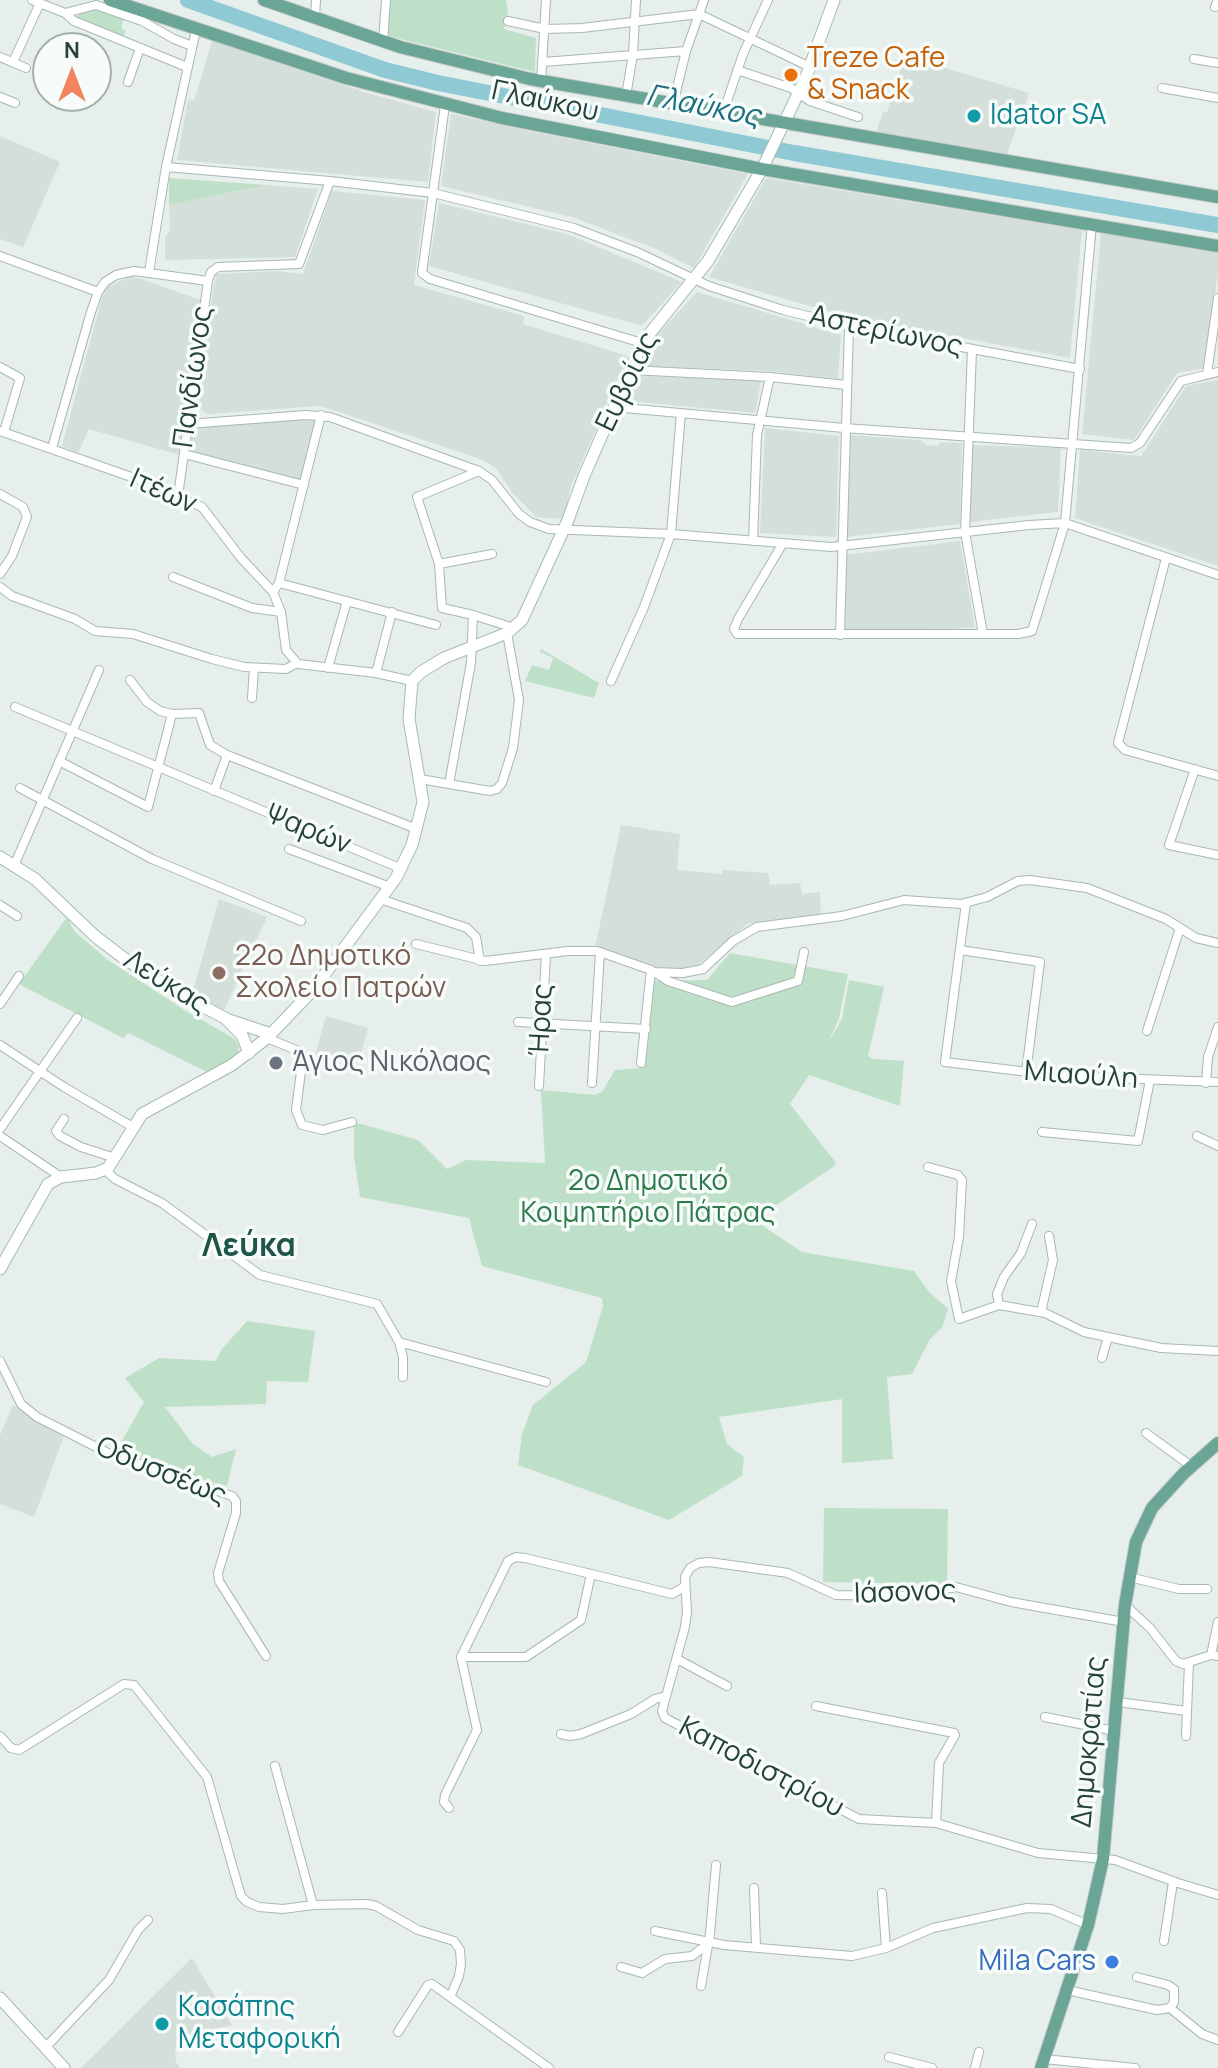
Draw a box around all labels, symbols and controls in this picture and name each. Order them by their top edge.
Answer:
north arrow [32,32,112,112]
text: N [64,35,80,65]
place label: Treze Cafe & Snack [807,42,945,108]
marker: Treze Cafe & Snack [782,66,800,84]
street label: Γλαύκου [488,74,602,130]
water label: Γλαύκος [643,78,763,136]
place label: Idator SA [990,99,1107,133]
marker: Idator SA [965,107,983,125]
street label: Αστερίωνος [806,299,966,365]
street label: Πανδίωνος [167,304,221,450]
street label: Ευβοίας [590,327,666,437]
street label: Ιτέων [124,462,202,522]
street label: Ψαρών [260,798,356,862]
place label: 22ο Δημοτικό Σχολείο Πατρών [235,940,446,1006]
street label: Λεύκας [117,944,215,1022]
marker: 22ο Δημοτικό Σχολείο Πατρών [210,964,228,982]
street label: Ήρας [523,983,561,1057]
place label: Άγιος Νικόλαος [292,1046,491,1080]
marker: Άγιος Νικόλαος [267,1054,285,1072]
street label: Μιαούλη [1023,1055,1139,1097]
park label: 2o Δημοτικό Κοιμητήριο Πάτρας [521,1165,775,1231]
district label: Λεύκα [202,1228,296,1266]
street label: Οδυσσέως [91,1431,231,1513]
street label: Ιάσονος [853,1574,957,1612]
street label: Δημοκρατίας [1066,1655,1114,1829]
street label: Καποδιστρίου [673,1710,849,1826]
place label: Mila Cars [978,1945,1096,1979]
marker: Mila Cars [1103,1953,1121,1971]
place label: Κασάπης Μεταφορική [178,1991,341,2057]
marker: Κασάπης Μεταφορική [153,2015,171,2033]

